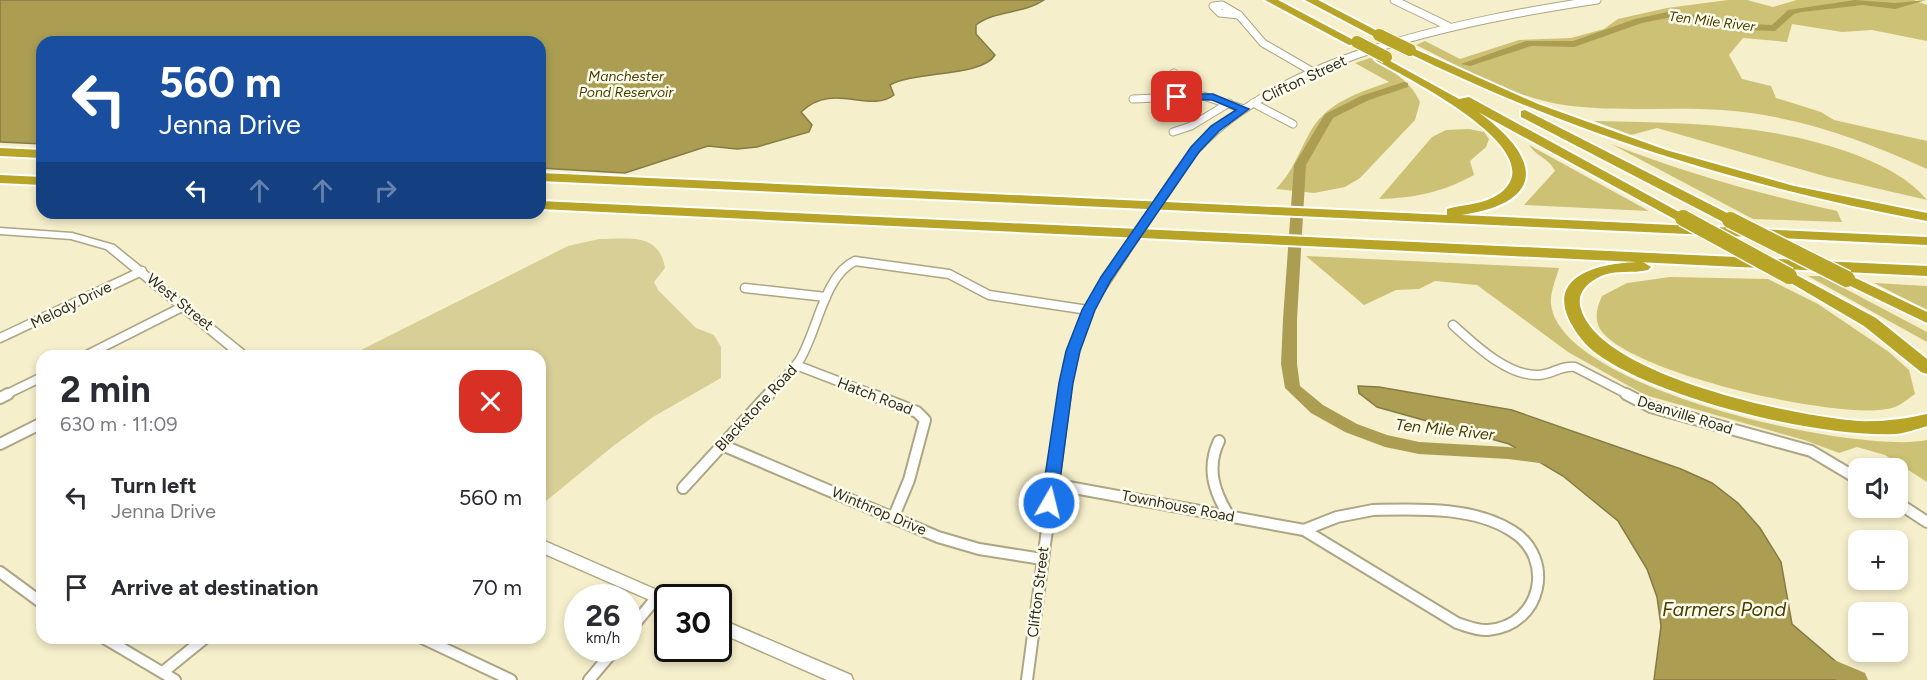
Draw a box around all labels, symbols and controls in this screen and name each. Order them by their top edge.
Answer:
water label: Ten Mile River [1668,8,1757,35]
street label: Clifton Street [1259,51,1350,107]
text: 560 m [159,57,282,108]
icon: left [60,60,138,138]
water label: Manchester Pond Reservoir [579,68,674,101]
pin [1151,71,1202,122]
icon: arrive [1160,80,1193,113]
text: Jenna Drive [159,108,301,141]
icon: left [180,174,213,207]
icon: ahead [243,174,276,207]
icon: ahead [306,174,339,207]
icon: right [369,174,402,207]
street label: West Street [143,270,217,334]
street label: Melody Drive [28,278,114,332]
street label: Blackstone Road [711,361,801,455]
text: 2 min [60,368,151,411]
button: close [459,370,522,433]
street label: Hatch Road [835,373,915,419]
street label: Deanville Road [1635,392,1735,438]
text: 630 m · 11:09 [60,412,178,436]
water label: Ten Mile River [1395,415,1496,444]
map controls [1848,458,1908,662]
button: sound [1848,458,1908,518]
position arrow [1017,471,1081,535]
text: Turn left [111,472,197,499]
icon: left [60,481,93,514]
street label: Winthrop Drive [829,483,929,539]
text: 560 m [459,484,522,511]
street label: Townhouse Road [1120,486,1236,526]
text: Jenna Drive [111,499,216,523]
button: + [1848,530,1908,590]
street label: Clifton Street [1023,545,1053,639]
icon: arrive [60,571,93,604]
text: Arrive at destination [111,574,319,601]
text: 70 m [472,574,522,601]
speed limit sign: 30 [654,584,732,662]
text: 26 [586,597,620,634]
water label: Farmers Pond [1662,597,1786,621]
button: − [1848,602,1908,662]
text: km/h [586,629,620,647]

